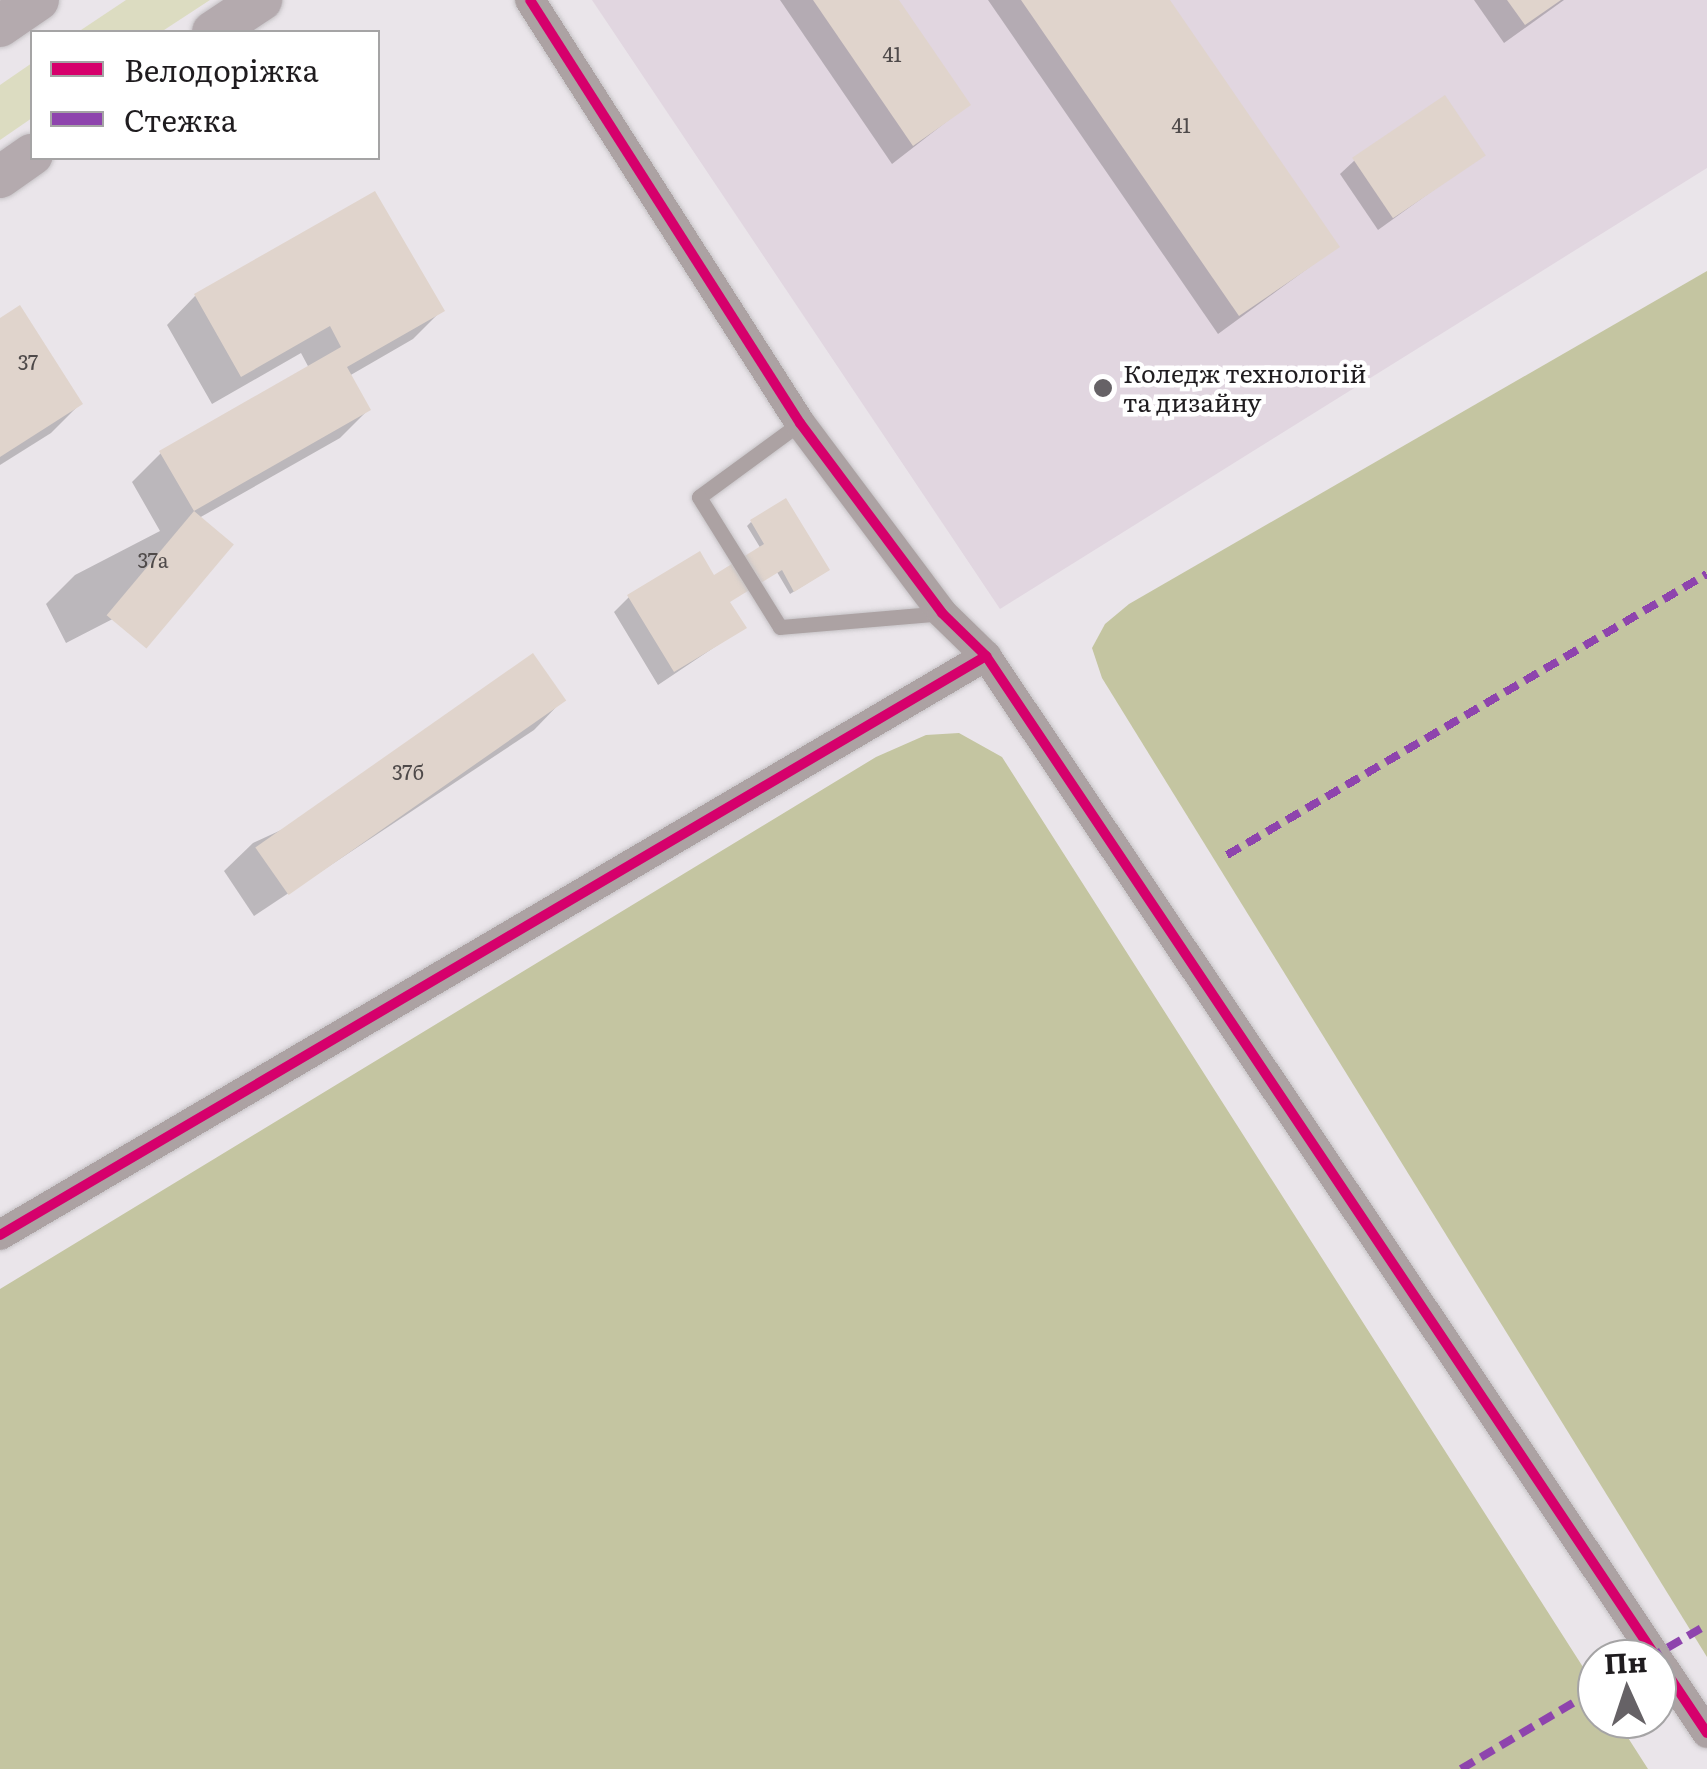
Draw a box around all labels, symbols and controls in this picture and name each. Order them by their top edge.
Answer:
legend [30,30,380,160]
house number: 41 [882,41,902,65]
text: Велодоріжка [124,47,319,91]
text: Стежка [124,97,237,141]
house number: 41 [1171,112,1191,136]
house number: 37 [18,349,38,373]
place label: Коледж технологій та дизайну [1123,359,1366,418]
marker: Коледж технологій та дизайну [1092,377,1114,399]
house number: 37а [137,547,169,571]
house number: 37б [392,759,424,783]
north arrow [1577,1639,1677,1739]
text: Пн [1603,1639,1648,1683]

